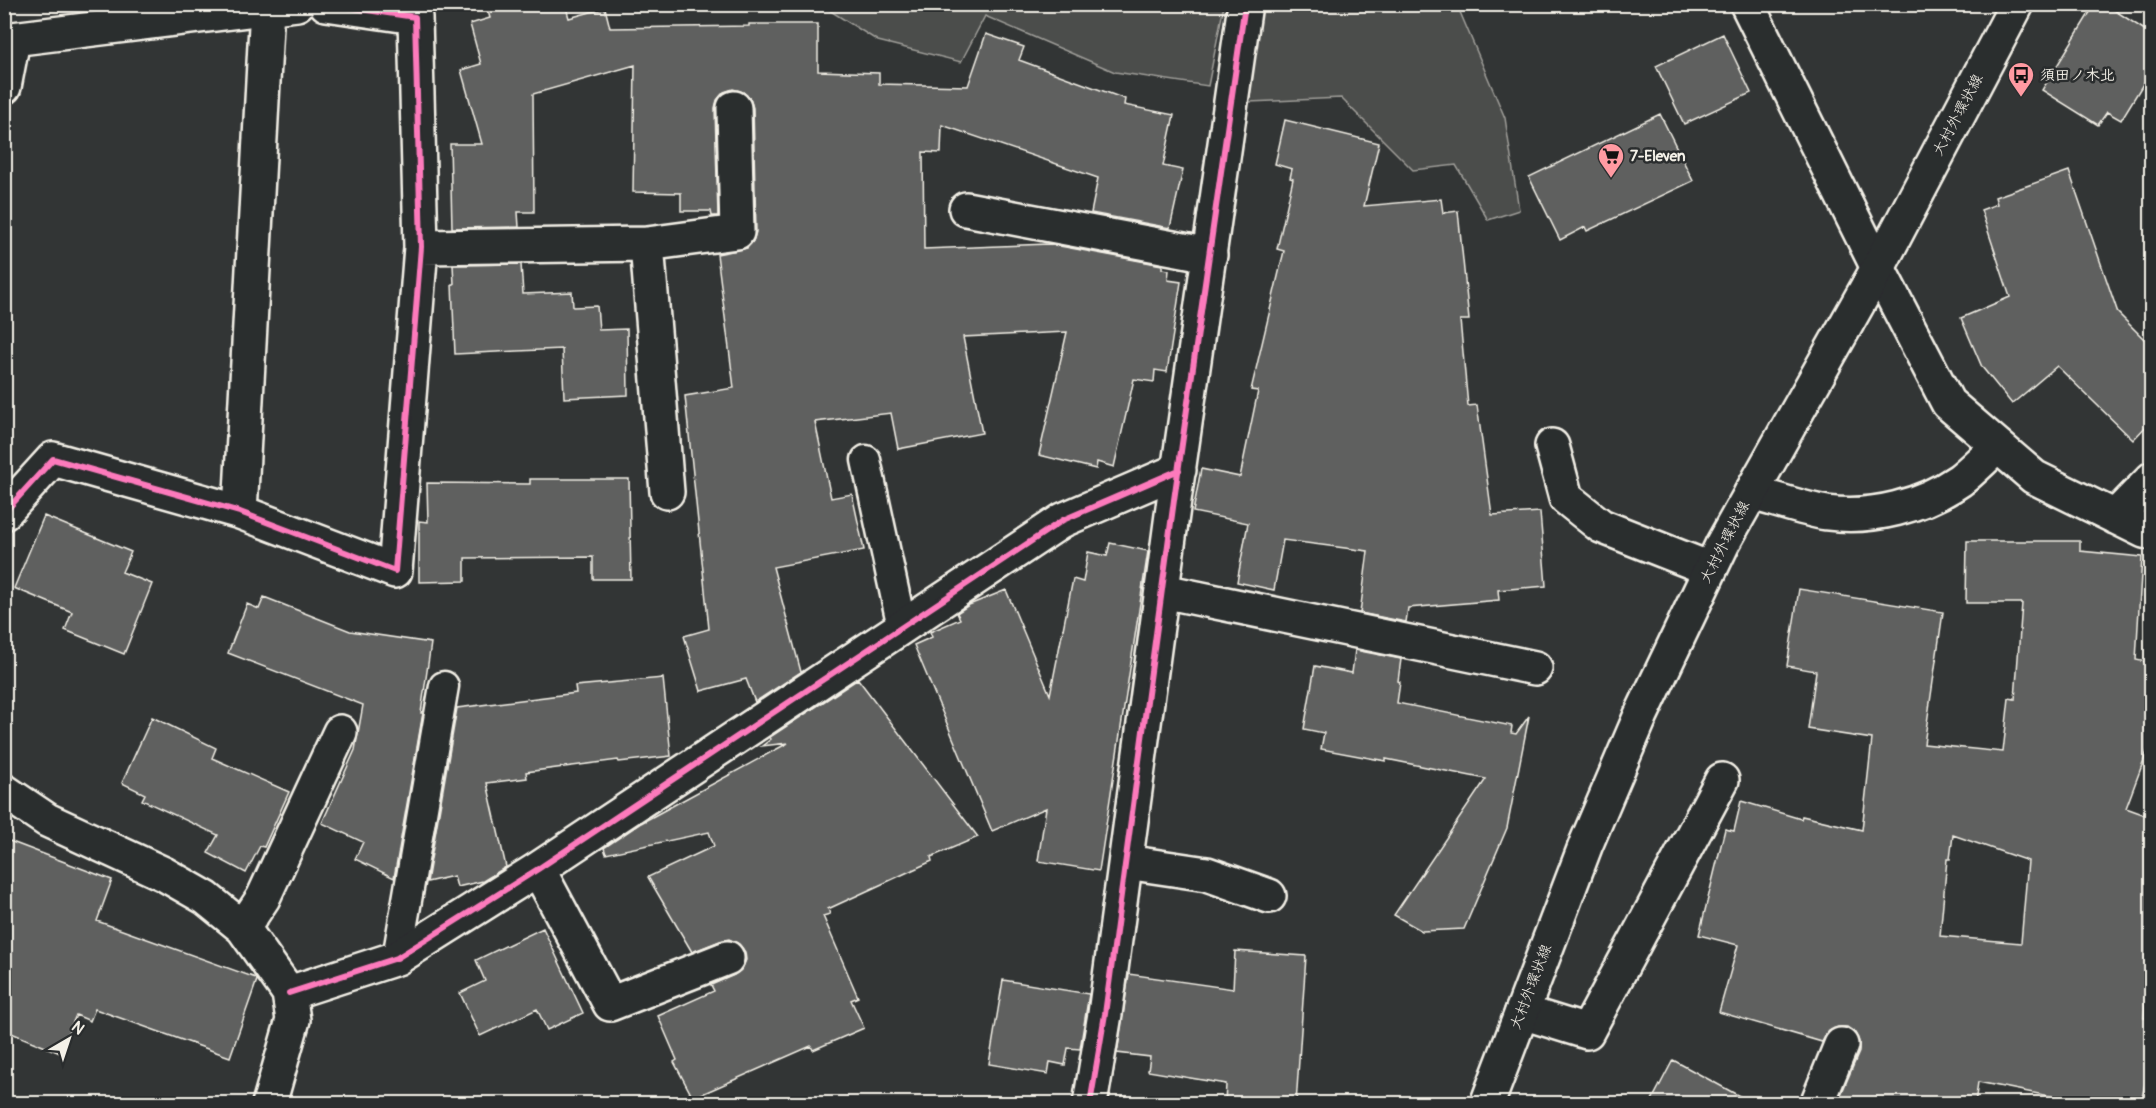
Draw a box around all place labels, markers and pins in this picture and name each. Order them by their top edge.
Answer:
bus stop icon: 須田ノ木北 [2006,60,2036,98]
place label: 須田ノ木北 [2040,66,2115,85]
supermarket icon: 7-Eleven [1596,141,1626,179]
place label: 7-Eleven [1630,147,1686,166]

